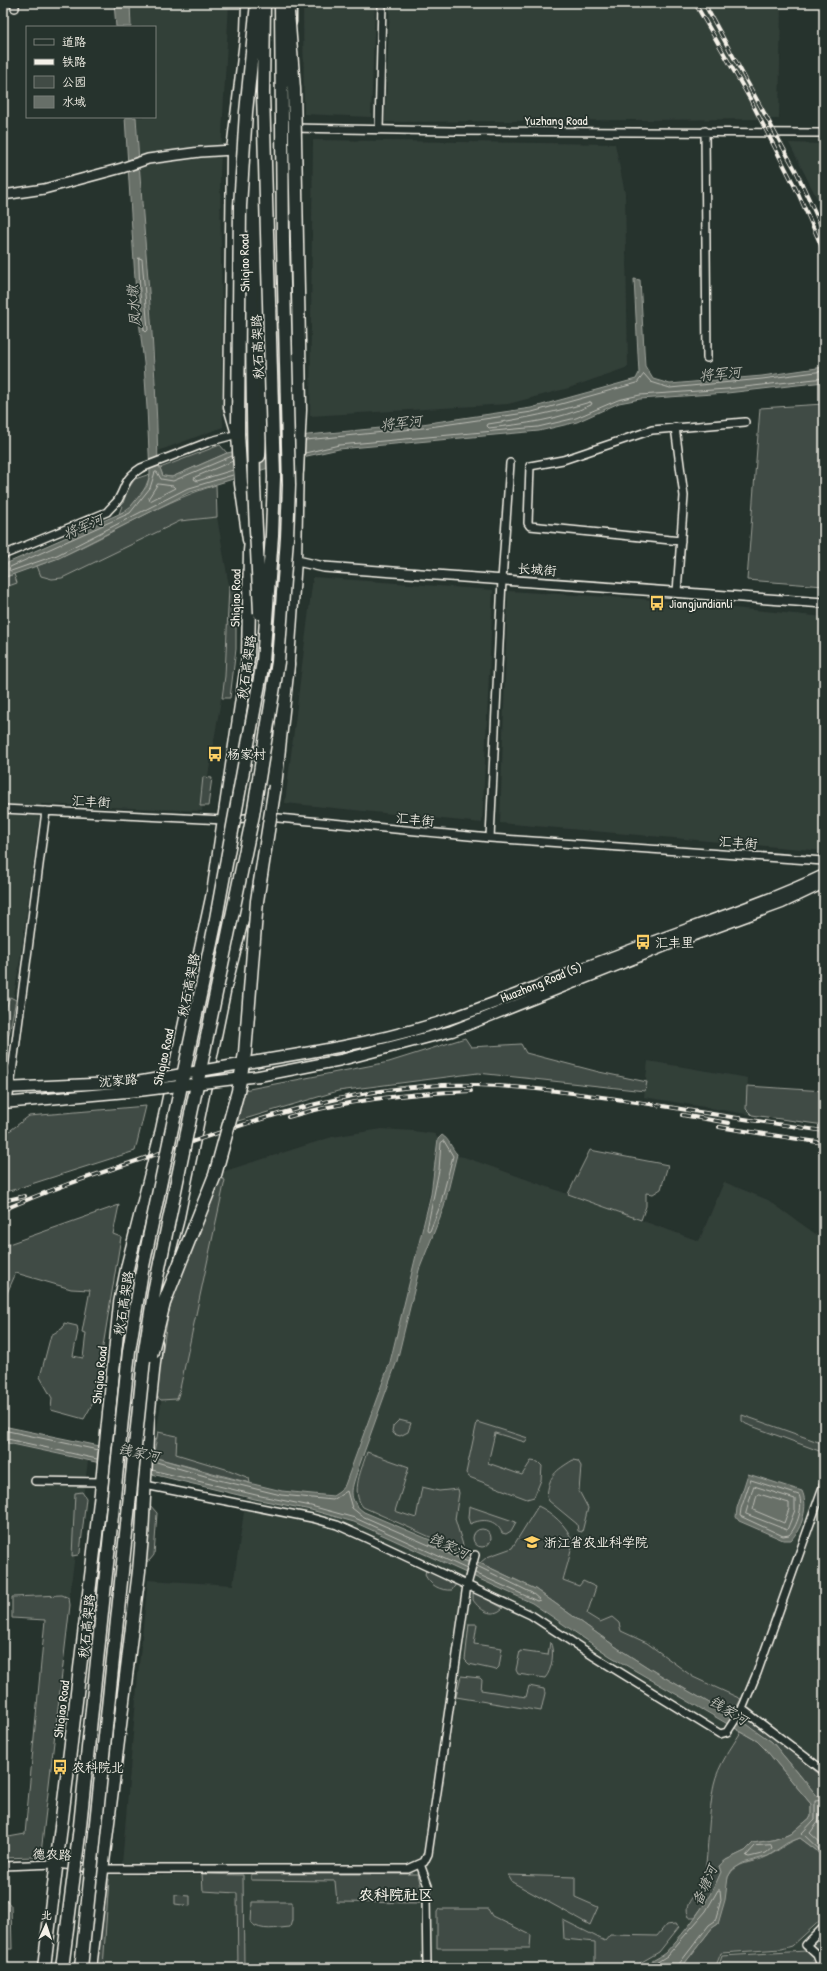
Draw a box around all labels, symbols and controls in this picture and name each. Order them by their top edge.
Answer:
legend [26,26,156,118]
text: 道路 [62,33,86,50]
text: 铁路 [62,53,86,70]
text: 公园 [62,73,86,90]
text: 水域 [62,93,86,110]
street label: Yuzhang Road [524,111,588,129]
street label: Shiqiao Road [234,234,254,292]
water label: 凤水墩 [122,282,144,328]
street label: 秋石高架路 [247,314,267,380]
water label: 将军河 [698,362,744,384]
water label: 将军河 [379,410,425,434]
water label: 将军河 [60,508,108,543]
street label: 长城街 [517,559,557,579]
street label: Shiqiao Road [225,569,245,627]
bus stop icon: Jiangjundianli [648,594,666,612]
place label: Jiangjundianli [669,594,733,612]
street label: 秋石高架路 [233,634,259,700]
bus stop icon: 杨家村 [206,745,224,763]
place label: 杨家村 [227,745,266,763]
street label: 汇丰街 [71,791,111,811]
street label: 汇丰街 [395,808,435,830]
street label: 汇丰街 [718,832,758,852]
bus stop icon: 汇丰里 [634,933,652,951]
place label: 汇丰里 [655,933,694,951]
street label: 秋石高架路 [173,951,203,1019]
street label: Huazhong Road (S) [497,957,585,1007]
street label: Shiqiao Road [148,1027,178,1087]
street label: 沈家路 [98,1069,138,1091]
street label: 秋石高架路 [109,1269,137,1337]
street label: Shiqiao Road [87,1345,111,1405]
water label: 钱家河 [116,1438,163,1466]
water label: 钱家河 [426,1528,474,1563]
school or university icon: 浙江省农业科学院 [523,1533,541,1551]
place label: 浙江省农业科学院 [544,1533,648,1551]
street label: 秋石高架路 [74,1593,98,1659]
street label: Shiqiao Road [49,1679,73,1739]
water label: 钱家河 [706,1691,754,1730]
bus stop icon: 农科院北 [51,1758,69,1776]
place label: 农科院北 [72,1758,124,1776]
street label: 德农路 [32,1844,72,1864]
water label: 备塘河 [687,1860,722,1908]
district label: 农科院社区 [358,1884,434,1905]
north arrow [26,1905,66,1945]
text: 北 [41,1908,52,1922]

